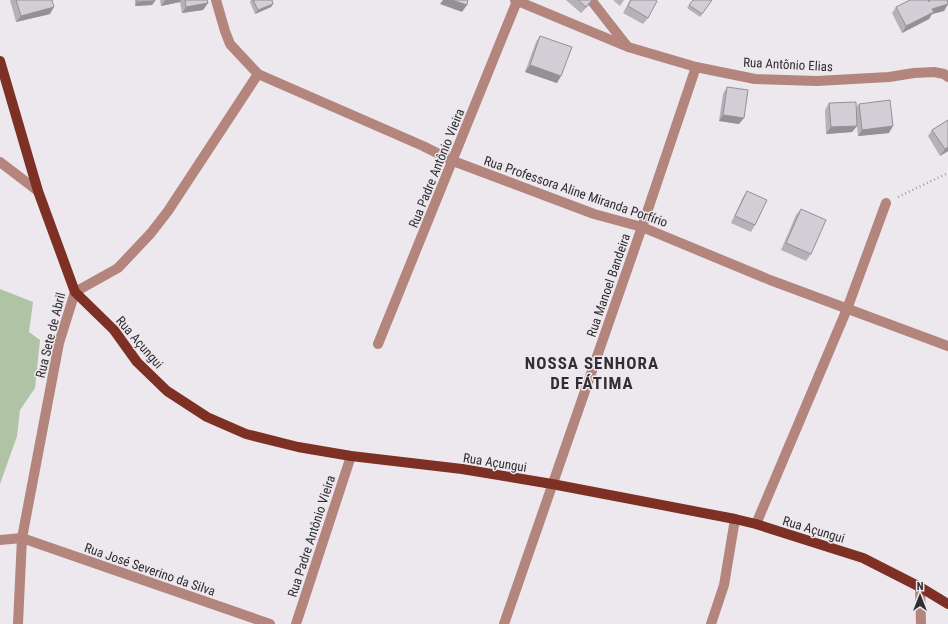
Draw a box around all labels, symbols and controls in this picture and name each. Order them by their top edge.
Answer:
street label: Rua Antônio Elias [743,55,833,74]
street label: Rua Padre Antônio Vieira [406,106,467,230]
street label: Rua Professora Aline Miranda Porfírio [482,153,670,230]
street label: Rua Manoel Bandeira [584,231,633,339]
street label: Rua Sete de Abril [33,291,68,379]
street label: Rua Açungui [113,313,166,371]
district label: NOSSA SENHORA DE FÁTIMA [525,353,659,393]
street label: Rua Açungui [462,450,528,475]
street label: Rua Padre Antônio Vieira [285,473,338,599]
street label: Rua Açungui [781,513,847,546]
street label: Rua José Severino da Silva [82,540,217,599]
north arrow [900,576,940,616]
text: N [917,580,924,593]

